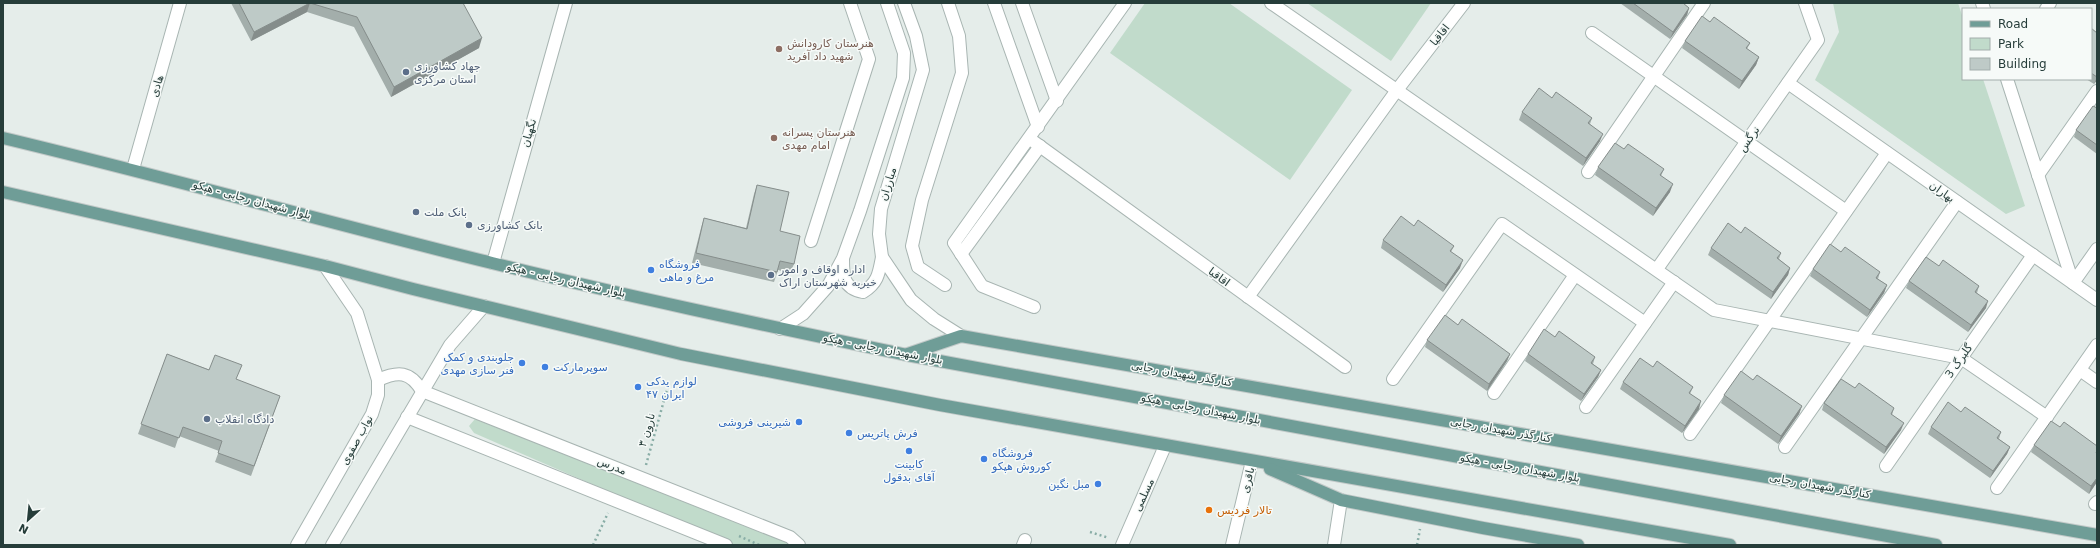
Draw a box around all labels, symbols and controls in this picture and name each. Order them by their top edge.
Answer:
legend [1962,8,2092,80]
text: Road [1998,17,2028,31]
street label: اقاقیا [1428,22,1452,48]
place label: هنرستان کارودانش شهید داد آفرید [787,37,874,63]
text: Park [1998,37,2024,51]
marker: هنرستان کارودانش شهید داد آفرید [774,44,784,54]
text: Building [1998,57,2047,71]
place label: جهاد کشاورزی استان مرکزی [414,60,481,86]
marker: جهاد کشاورزی استان مرکزی [401,67,411,77]
street label: هادی [148,73,166,99]
street label: نگهبان [519,117,539,149]
street label: نرگس [1736,124,1762,154]
place label: هنرستان پسرانه امام مهدی [782,126,856,152]
marker: هنرستان پسرانه امام مهدی [769,133,779,143]
street label: مبارزان [877,166,899,202]
street label: بلوار شهیدان رجایی - هپکو [191,178,313,222]
street label: بهاران [1927,179,1957,205]
place label: بانک ملت [424,206,467,219]
marker: بانک ملت [411,207,421,217]
place label: بانک کشاورزی [477,219,543,232]
marker: بانک کشاورزی [464,220,474,230]
place label: فروشگاه مرغ و ماهی [659,258,714,284]
street label: بلوار شهیدان رجایی - هپکو [504,260,627,300]
place label: اداره اوقاف و امور خیریه شهرستان اراک [778,263,877,289]
marker: فروشگاه مرغ و ماهی [646,265,656,275]
street label: اقاقیا [1206,265,1232,289]
marker: اداره اوقاف و امور خیریه شهرستان اراک [766,270,776,280]
street label: بلوار شهیدان رجایی - هپکو [821,331,944,367]
street label: گلبرگ 3 [1943,341,1976,381]
place label: جلوبندی و کمک فنر سازی مهدی [441,351,514,377]
marker: جلوبندی و کمک فنر سازی مهدی [517,358,527,368]
street label: کنارگذر شهیدان رجایی [1130,359,1234,389]
place label: سوپرمارکت [553,361,608,374]
marker: سوپرمارکت [540,362,550,372]
place label: لوازم یدکی ایران ۴۷ [646,375,697,401]
marker: لوازم یدکی ایران ۴۷ [633,382,643,392]
street label: بلوار شهیدان رجایی - هپکو [1139,391,1262,427]
street label: نارون ۳ [636,412,658,448]
place label: دادگاه انقلاب [215,413,274,426]
street label: نواب صفوی [338,413,376,467]
marker: دادگاه انقلاب [202,414,212,424]
street label: کنارگذر شهیدان رجایی [1449,415,1553,445]
place label: شیرینی فروشی [718,416,791,429]
marker: شیرینی فروشی [794,417,804,427]
place label: فرش پاتریس [857,427,918,440]
marker: فرش پاتریس [844,428,854,438]
marker: کابینت آقای بدقول [904,446,914,456]
place label: فروشگاه کوروش هپکو [991,447,1052,473]
street label: بلوار شهیدان رجایی - هپکو [1458,451,1581,485]
street label: مدرس [595,454,629,478]
marker: فروشگاه کوروش هپکو [979,454,989,464]
place label: کابینت آقای بدقول [883,458,936,484]
street label: باقری [1239,466,1257,494]
street label: کنارگذر شهیدان رجایی [1768,471,1872,501]
street label: مسلمی [1131,476,1157,514]
place label: مبل نگین [1048,478,1090,491]
marker: مبل نگین [1093,479,1103,489]
north arrow [8,500,48,540]
place label: تالار فردیس [1217,504,1272,517]
marker: تالار فردیس [1204,505,1214,515]
text: N [17,521,31,536]

